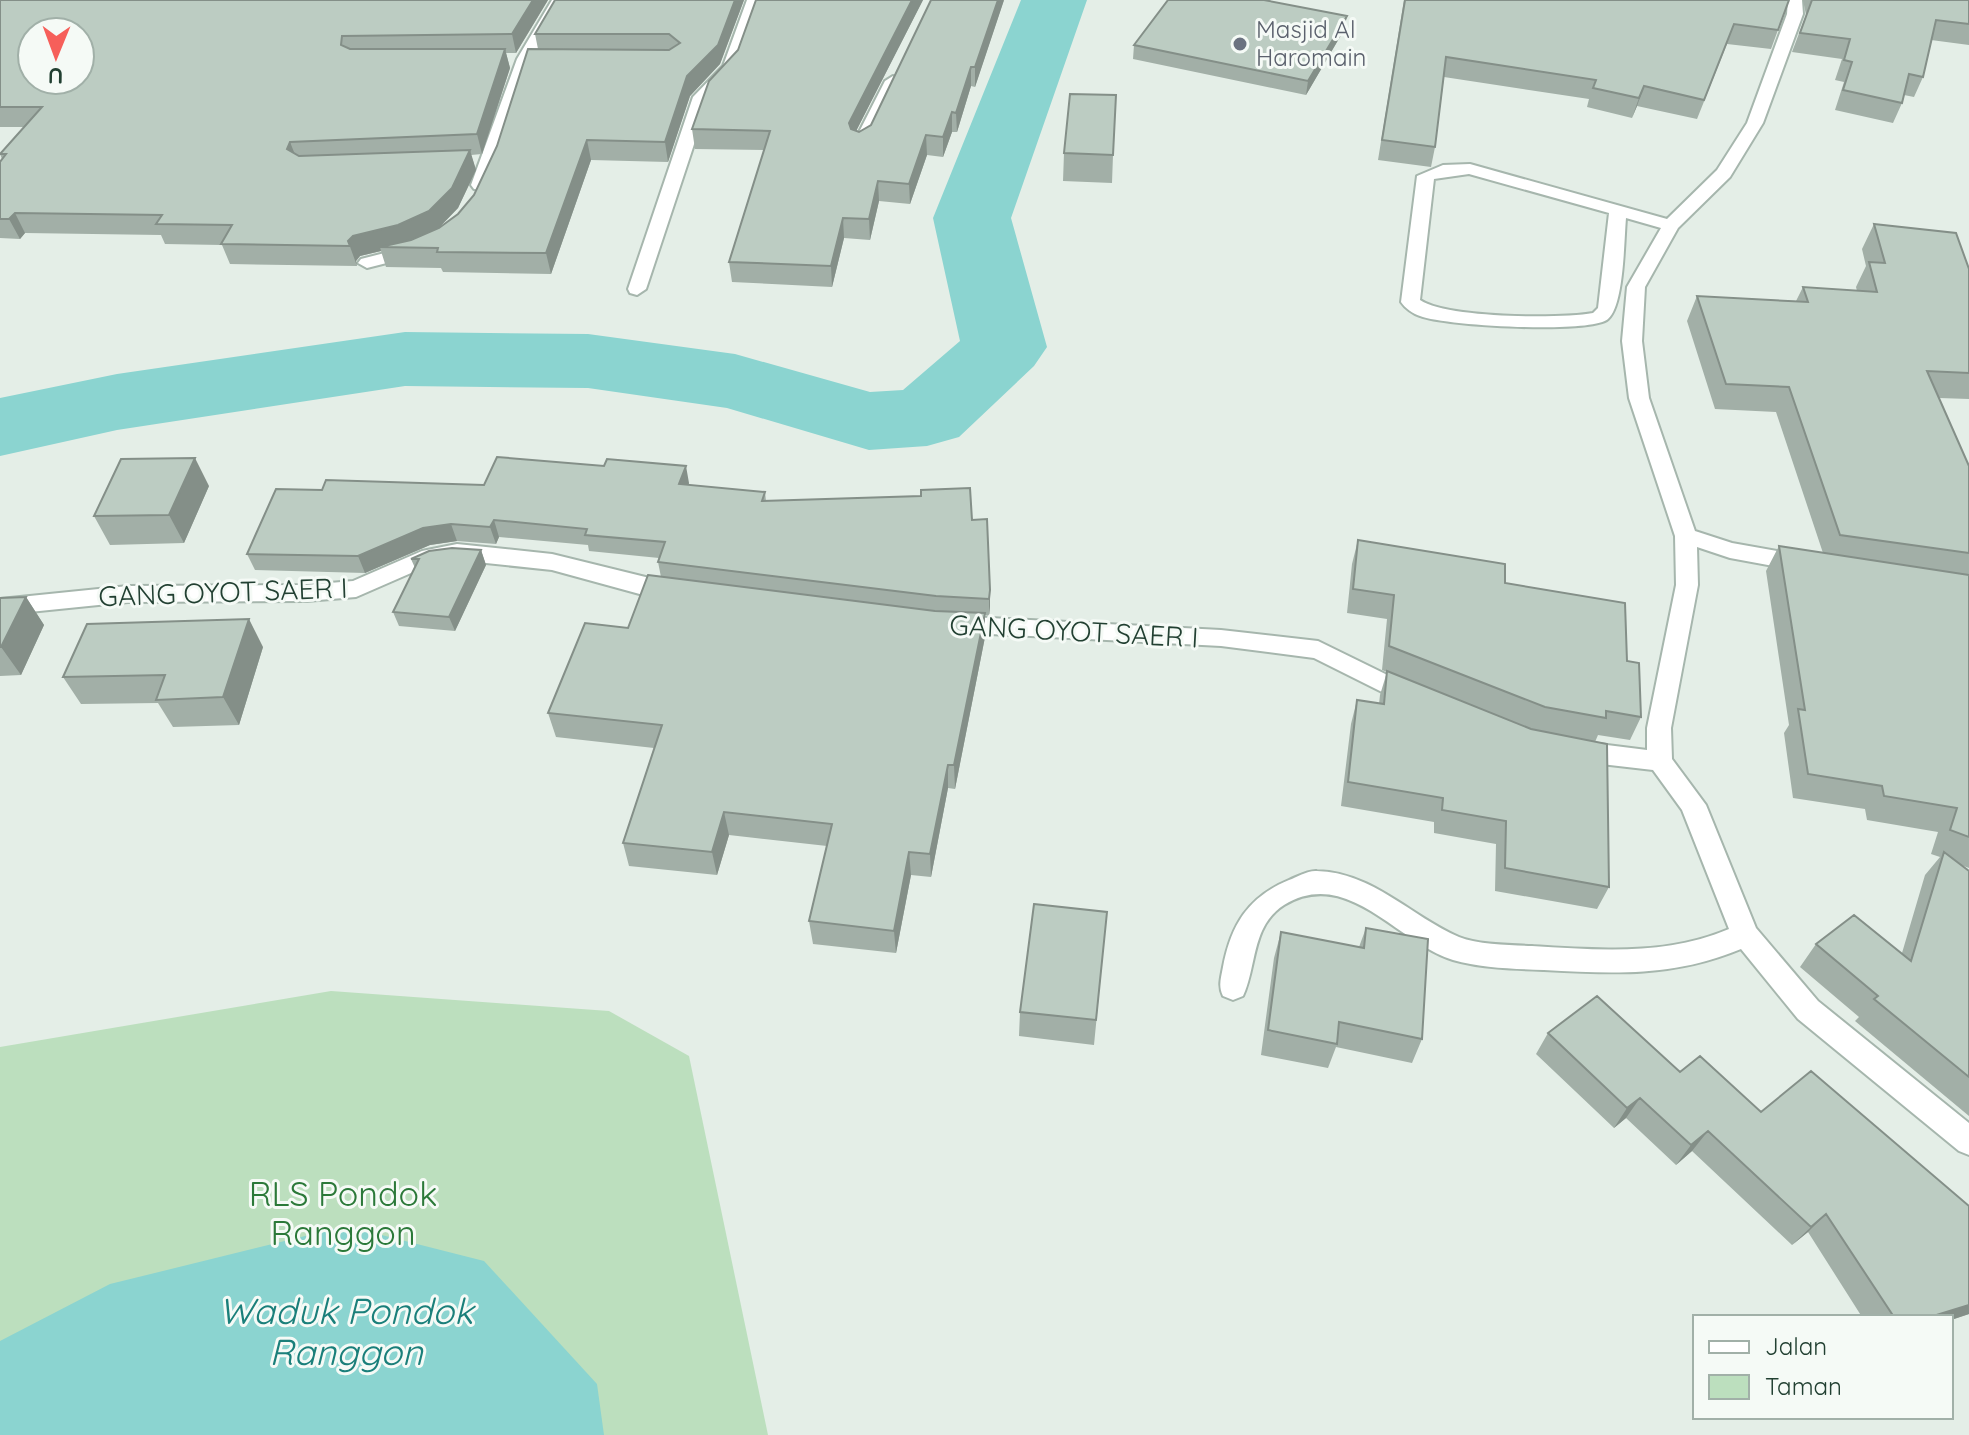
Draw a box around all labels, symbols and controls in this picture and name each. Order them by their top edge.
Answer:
place label: Masjid Al Haromain [1256,14,1366,72]
north arrow [16,16,96,96]
marker: Masjid Al Haromain [1231,35,1249,53]
text: U [48,62,64,90]
street label: GANG OYOT SAER I [98,570,348,613]
street label: GANG OYOT SAER I [949,607,1199,655]
park label: RLS Pondok Ranggon [249,1172,437,1254]
water label: Waduk Pondok Ranggon [219,1288,476,1374]
legend [1693,1315,1953,1419]
text: Jalan [1765,1331,1827,1361]
text: Taman [1765,1371,1842,1401]

